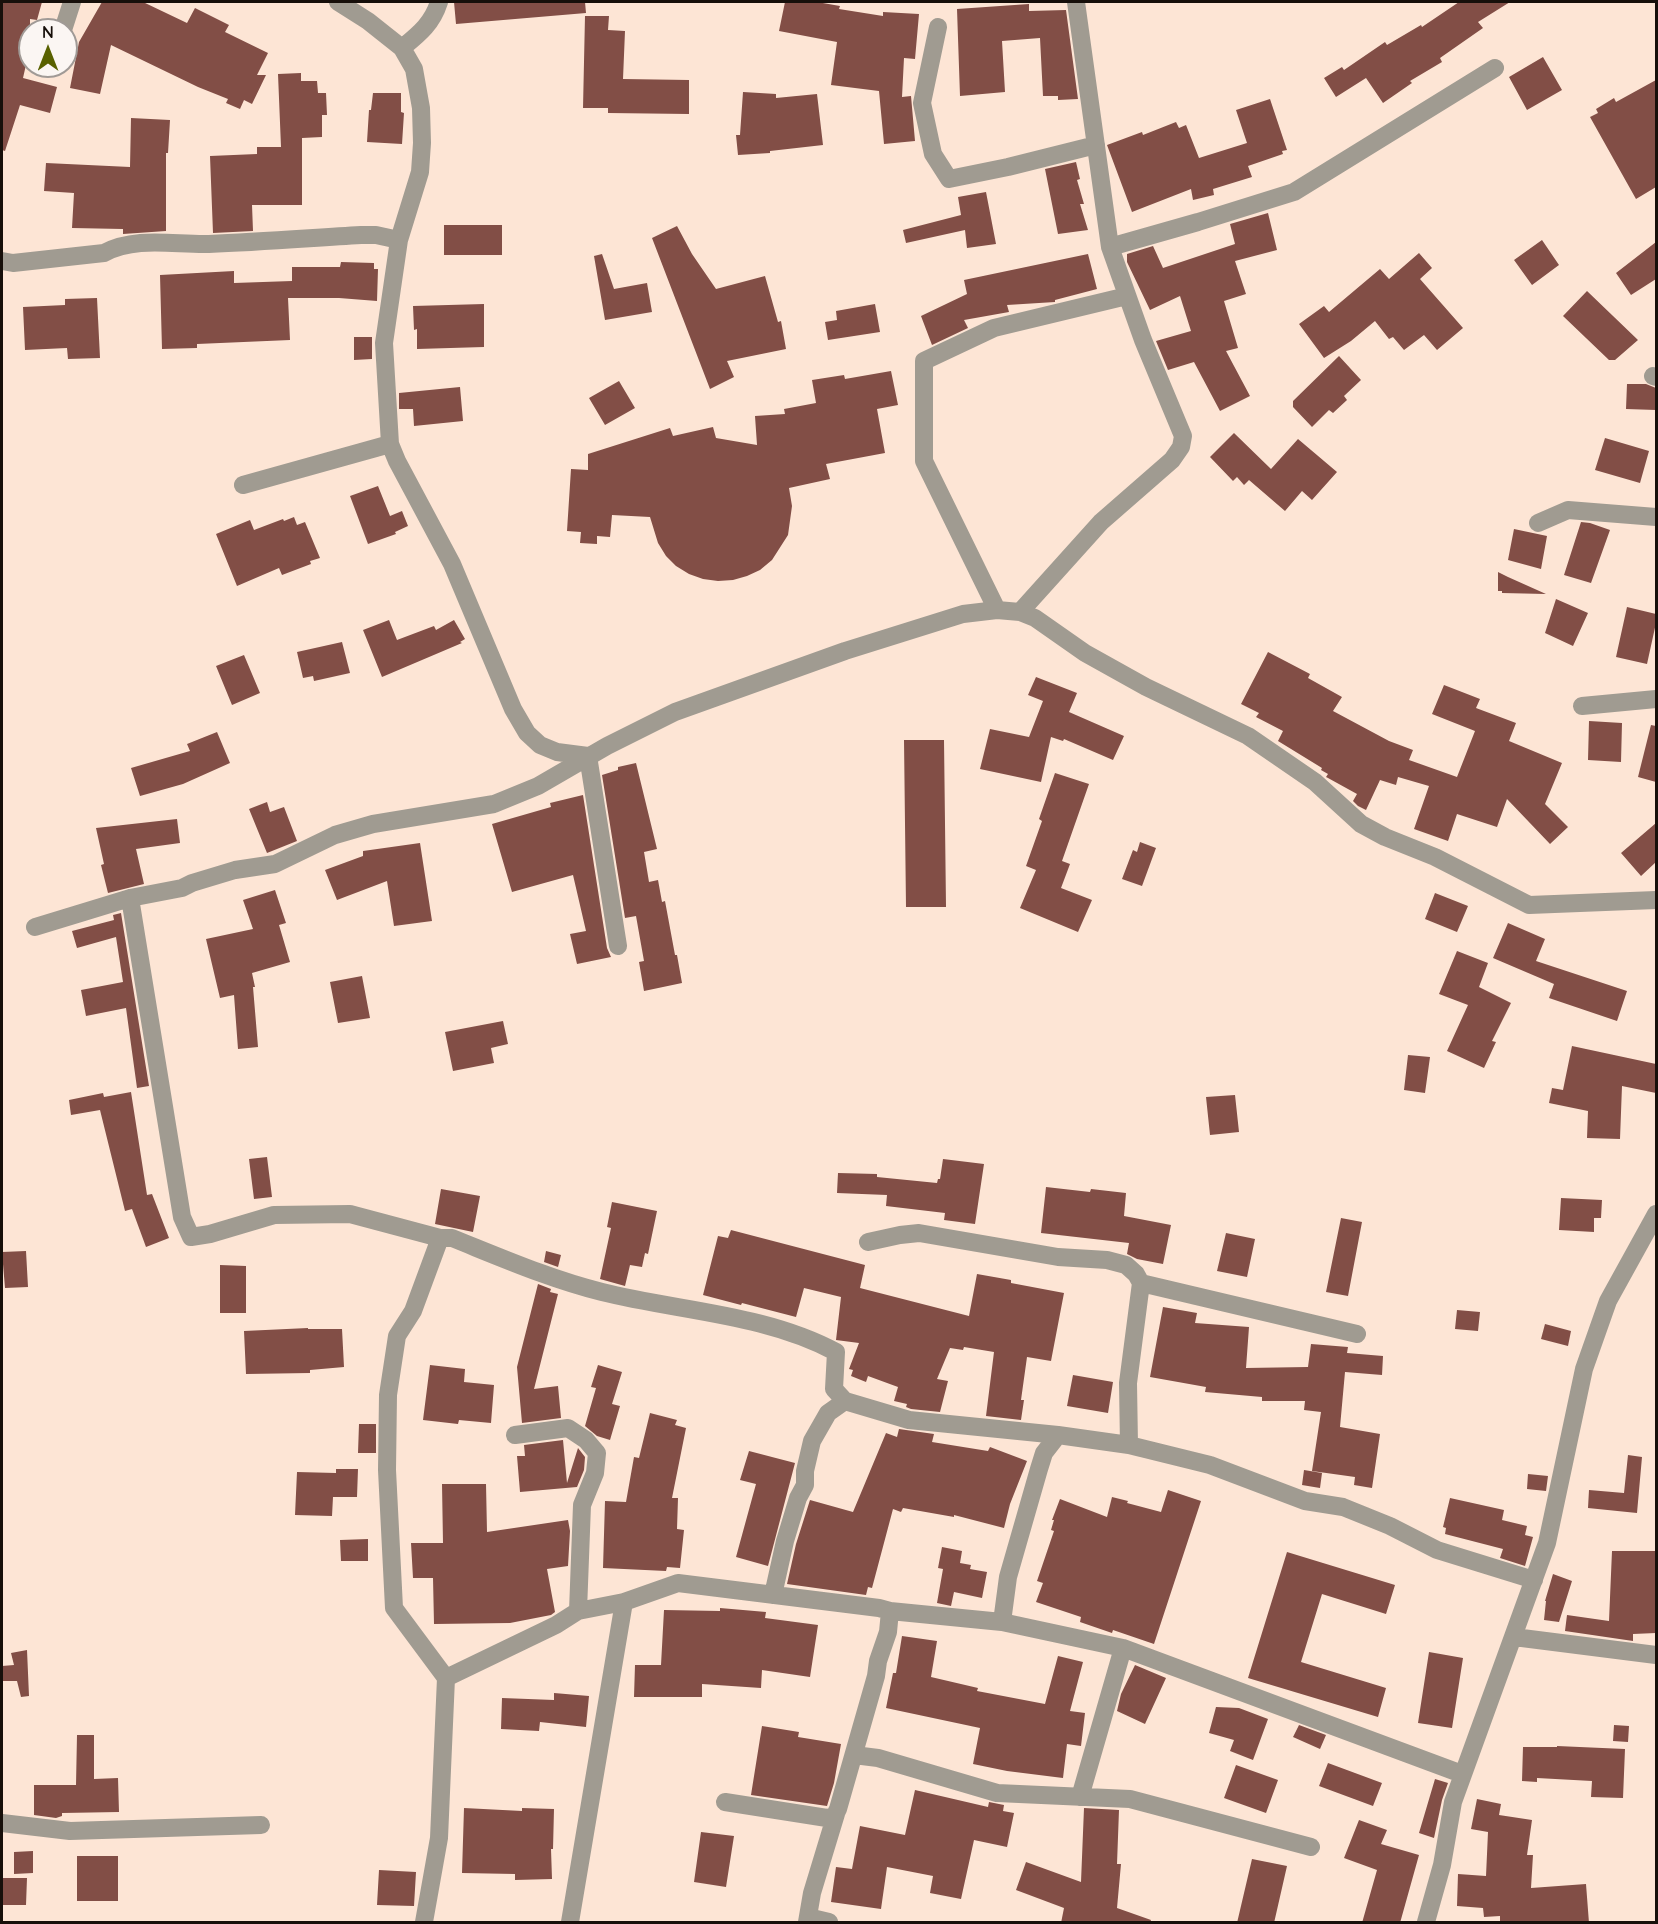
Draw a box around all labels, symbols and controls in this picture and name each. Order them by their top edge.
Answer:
north arrow [18,18,78,78]
text: N [42,22,54,42]

